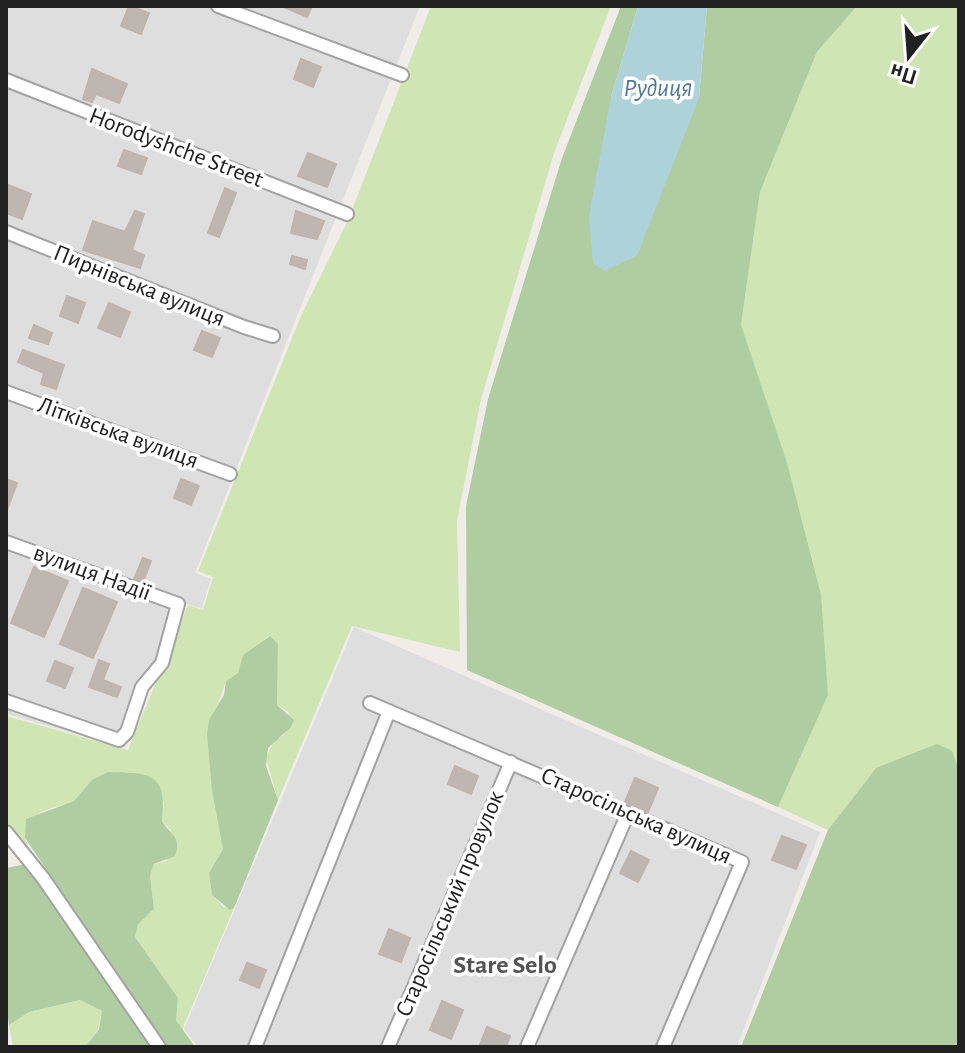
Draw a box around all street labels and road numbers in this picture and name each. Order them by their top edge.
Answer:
street label: Horodyshche Street [86,104,267,192]
street label: Пирнівська вулиця [50,241,228,331]
street label: Літківська вулиця [34,393,202,473]
street label: вулиця Надії [30,541,154,605]
street label: Старосільська вулиця [537,763,735,869]
street label: Старосільський провулок [391,787,509,1021]

